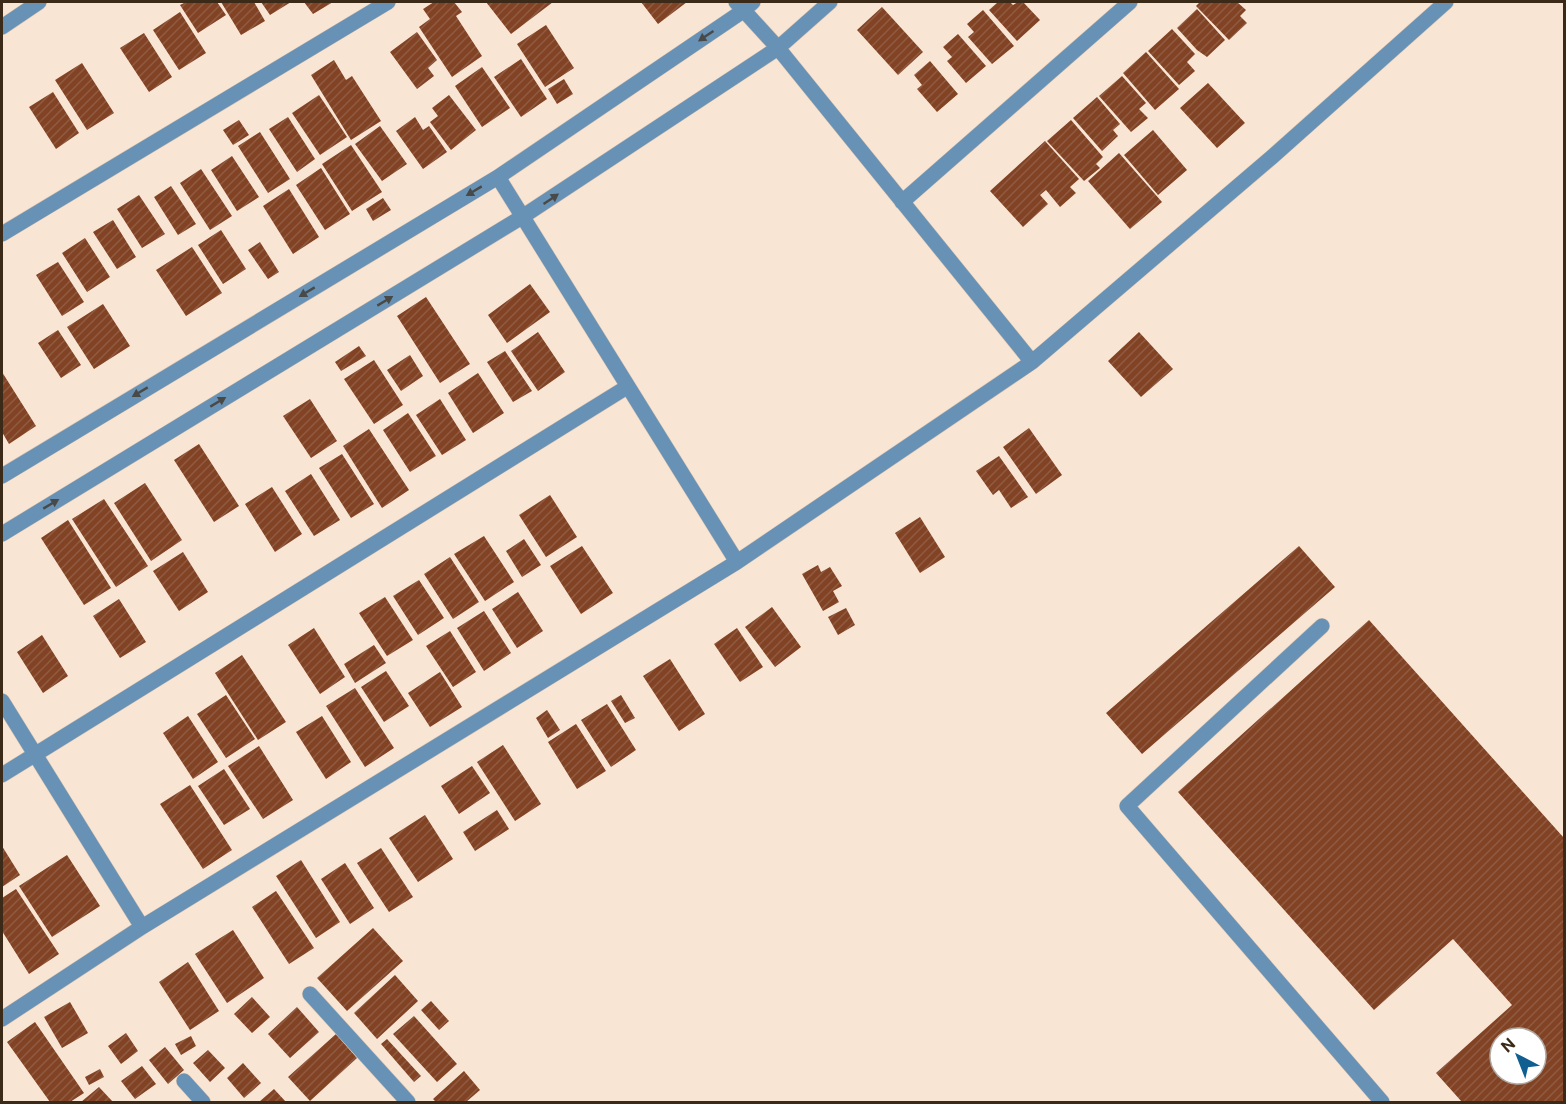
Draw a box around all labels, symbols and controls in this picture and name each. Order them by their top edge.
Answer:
one-way arrow [698,30,714,41]
one-way arrow [466,186,482,197]
one-way arrow [542,193,559,204]
one-way arrow [299,286,315,297]
one-way arrow [377,296,394,306]
one-way arrow [132,387,148,398]
one-way arrow [210,397,226,408]
one-way arrow [43,498,60,509]
north arrow [1488,1026,1548,1086]
text: N [1497,1034,1519,1056]

